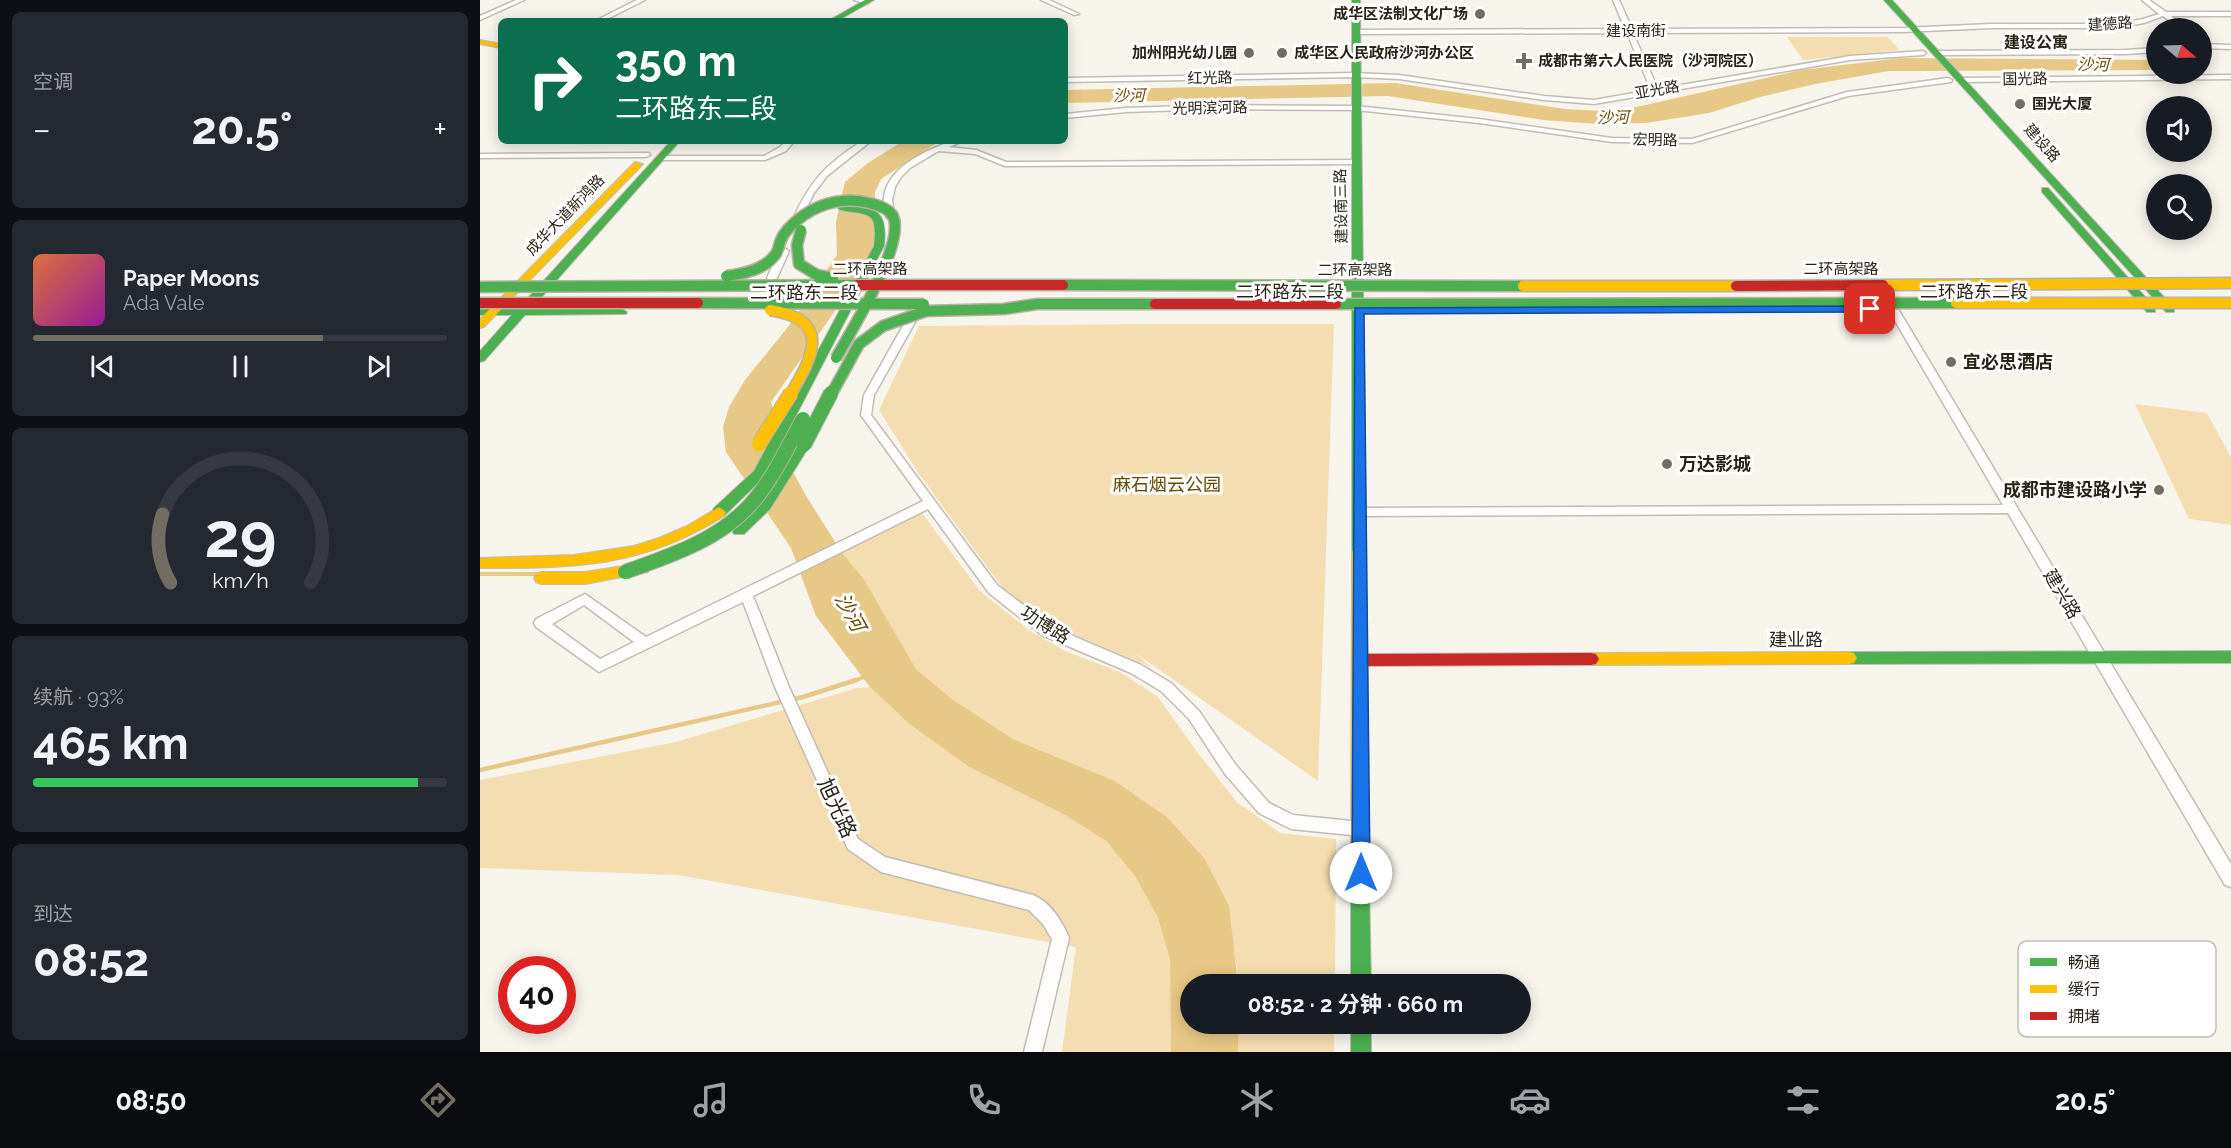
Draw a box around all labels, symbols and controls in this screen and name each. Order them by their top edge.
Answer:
place label: 成华区法制文化广场 [1333,5,1468,23]
marker: 成华区法制文化广场 [1473,7,1487,21]
street label: 建德路 [2087,13,2133,35]
north arrow [2146,18,2212,84]
map controls [2146,18,2212,240]
street label: 建设南街 [1606,22,1666,40]
district label: 建设公寓 [2004,33,2068,52]
text: 350 m [615,37,737,86]
icon: right [516,42,594,120]
place label: 加州阳光幼儿园 [1132,44,1237,62]
place label: 成华区人民政府沙河办公区 [1294,44,1474,62]
marker: 加州阳光幼儿园 [1242,46,1256,60]
marker: 成华区人民政府沙河办公区 [1275,46,1289,60]
marker: 成都市第六人民医院（沙河院区） [1515,52,1533,70]
place label: 成都市第六人民医院（沙河院区） [1538,52,1763,70]
water label: 沙河 [2077,55,2112,74]
street label: 红光路 [1187,69,1233,87]
text: 空调 [33,70,73,94]
street label: 国光路 [2002,70,2048,88]
street label: 亚光路 [1633,77,1681,103]
water label: 沙河 [1113,86,1148,105]
text: 二环路东二段 [615,93,777,124]
place label: 国光大厦 [2032,95,2092,113]
button: sound [2146,96,2212,162]
marker: 国光大厦 [2013,97,2027,111]
street label: 光明滨河路 [1172,98,1248,118]
text: 20.5° [192,102,292,155]
water label: 沙河 [1597,108,1632,127]
text: − [33,110,51,149]
text: + [433,110,447,149]
street label: 建设路 [2020,120,2064,166]
street label: 宏明路 [1632,131,1678,149]
street label: 建设南三路 [1331,168,1351,244]
street label: 成华大道新鸿路 [522,171,608,259]
button: search [2146,174,2212,240]
street label: 二环高架路 [832,260,908,278]
street label: 二环高架路 [1803,260,1879,278]
street label: 二环高架路 [1317,261,1393,279]
text: Paper Moons [123,265,259,291]
street label: 二环路东二段 [1236,281,1344,302]
street label: 二环路东二段 [1920,281,2028,302]
street label: 二环路东二段 [750,282,858,303]
pin [1844,283,1895,334]
text: Ada Vale [123,291,205,315]
icon: arrive [1853,292,1886,325]
icon: previous [86,350,119,383]
icon: pause [224,350,257,383]
icon: next [362,350,395,383]
place label: 宜必思酒店 [1963,351,2053,372]
marker: 宜必思酒店 [1944,355,1958,369]
place label: 万达影城 [1679,453,1751,474]
marker: 万达影城 [1660,457,1674,471]
park label: 麻石烟云公园 [1113,474,1221,495]
place label: 成都市建设路小学 [2003,479,2147,500]
marker: 成都市建设路小学 [2152,483,2166,497]
text: 29 [204,498,276,572]
street label: 建兴路 [2040,565,2085,622]
text: km/h [212,568,268,593]
water label: 沙河 [830,589,872,639]
street label: 功博路 [1017,601,1074,648]
street label: 建业路 [1769,629,1823,650]
text: 续航 · 93% [33,685,124,709]
text: 465 km [33,717,189,770]
street label: 旭光路 [813,774,862,842]
position arrow [1329,841,1393,905]
text: 到达 [33,902,73,926]
text: 08:52 [33,934,149,987]
legend [2018,941,2216,1037]
text: 畅通 [2068,953,2100,972]
speed limit sign: 40 [498,956,576,1034]
text: 缓行 [2068,980,2100,999]
text: 08:52 · 2 分钟 · 660 m [1248,991,1463,1017]
text: 拥堵 [2068,1007,2100,1026]
icon: directions [417,1079,459,1121]
icon: music [690,1079,732,1121]
icon: phone [963,1079,1005,1121]
icon: climate [1236,1079,1278,1121]
icon: car [1509,1079,1551,1121]
icon: filters [1782,1079,1824,1121]
text: 08:50 [115,1085,187,1116]
text: 20.5° [2055,1085,2115,1116]

